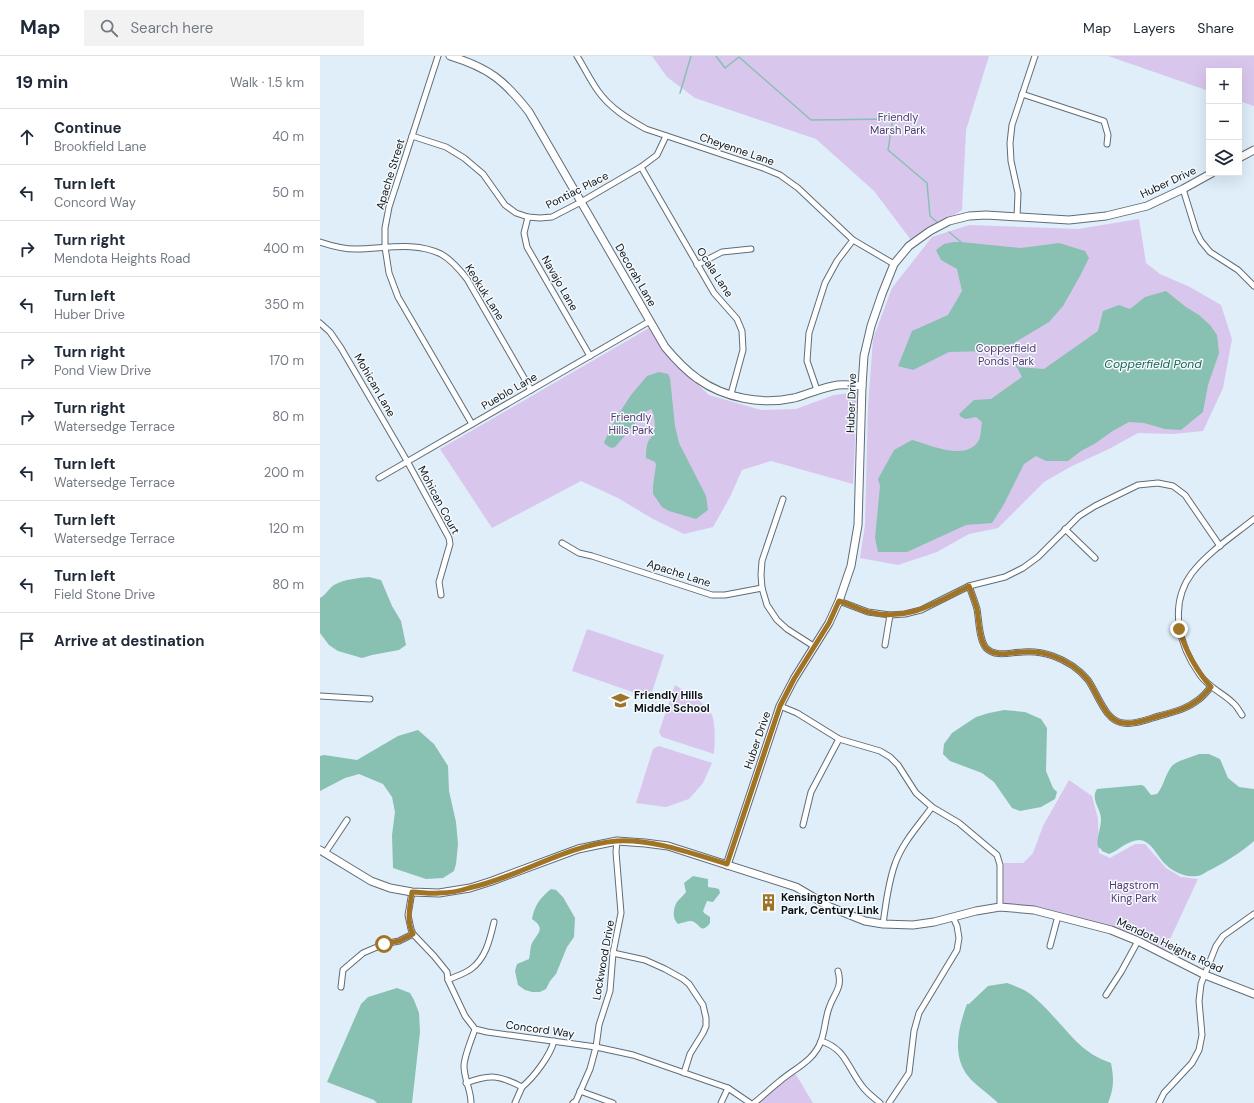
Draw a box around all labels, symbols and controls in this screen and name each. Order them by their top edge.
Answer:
search box [84,10,364,46]
text: Map [20,15,60,40]
icon: search [98,17,120,39]
text: Search here [130,18,213,38]
text: Map [1083,19,1111,37]
text: Layers [1133,19,1175,37]
text: Share [1197,19,1234,37]
map controls [1206,68,1242,176]
button: + [1206,68,1242,104]
text: 19 min [16,71,68,93]
text: Walk · 1.5 km [230,74,304,91]
button: − [1206,104,1242,140]
park label: Friendly Marsh Park [870,110,926,137]
text: Continue [54,118,122,138]
icon: ahead [16,126,38,148]
text: 40 m [272,128,304,145]
street label: Cheyenne Lane [698,130,776,168]
street label: Apache Street [373,137,407,211]
text: Brookfield Lane [54,138,146,155]
button: layers [1206,140,1242,176]
street label: Huber Drive [1138,163,1198,201]
street label: Pontiac Place [543,168,611,212]
text: Turn left [54,174,115,194]
icon: left [16,182,38,204]
text: 50 m [272,184,304,201]
text: Concord Way [54,194,136,211]
text: Turn right [54,230,125,250]
icon: right [16,238,38,260]
text: 400 m [263,240,304,257]
street label: Decorah Lane [612,241,660,309]
street label: Ocala Lane [694,244,736,300]
text: Mendota Heights Road [54,250,190,267]
street label: Navajo Lane [539,253,581,313]
street label: Keokuk Lane [462,261,508,323]
text: Turn left [54,286,115,306]
icon: left [16,294,38,316]
text: 350 m [264,296,304,313]
text: Huber Drive [54,306,125,323]
park label: Copperfield Ponds Park [976,341,1036,368]
text: Turn right [54,342,125,362]
icon: right [16,350,38,372]
street label: Mohican Lane [351,351,399,419]
text: 170 m [269,352,304,369]
water label: Copperfield Pond [1104,356,1202,372]
text: Pond View Drive [54,362,151,379]
street label: Pueblo Lane [479,369,539,413]
street label: Huber Drive [843,373,859,433]
text: Turn right [54,398,125,418]
icon: right [16,406,38,428]
text: 80 m [272,408,304,425]
park label: Friendly Hills Park [608,410,654,437]
text: Watersedge Terrace [54,418,175,435]
text: Turn left [54,454,115,474]
icon: left [16,462,38,484]
street label: Mohican Court [415,463,463,537]
text: 200 m [264,464,304,481]
text: Watersedge Terrace [54,474,175,491]
text: Turn left [54,510,115,530]
icon: left [16,518,38,540]
text: 120 m [269,520,304,537]
text: Watersedge Terrace [54,530,175,547]
street label: Apache Lane [645,556,713,590]
text: Turn left [54,566,115,586]
icon: left [16,574,38,596]
text: 80 m [272,576,304,593]
text: Field Stone Drive [54,586,155,603]
route end [1170,620,1188,638]
icon: arrive [16,630,38,652]
text: Arrive at destination [54,631,205,651]
place label: Friendly Hills Middle School [634,688,710,715]
school or university icon: Friendly Hills Middle School [611,691,631,711]
street label: Huber Drive [741,709,773,771]
park label: Hagstrom King Park [1109,878,1159,905]
place label: Kensington North Park, Century Link [781,890,880,917]
building icon: Kensington North Park, Century Link [758,893,778,913]
street label: Mendota Heights Road [1115,914,1225,976]
street label: Lockwood Drive [589,919,617,1001]
route start [375,935,393,953]
street label: Concord Way [505,1017,575,1041]

